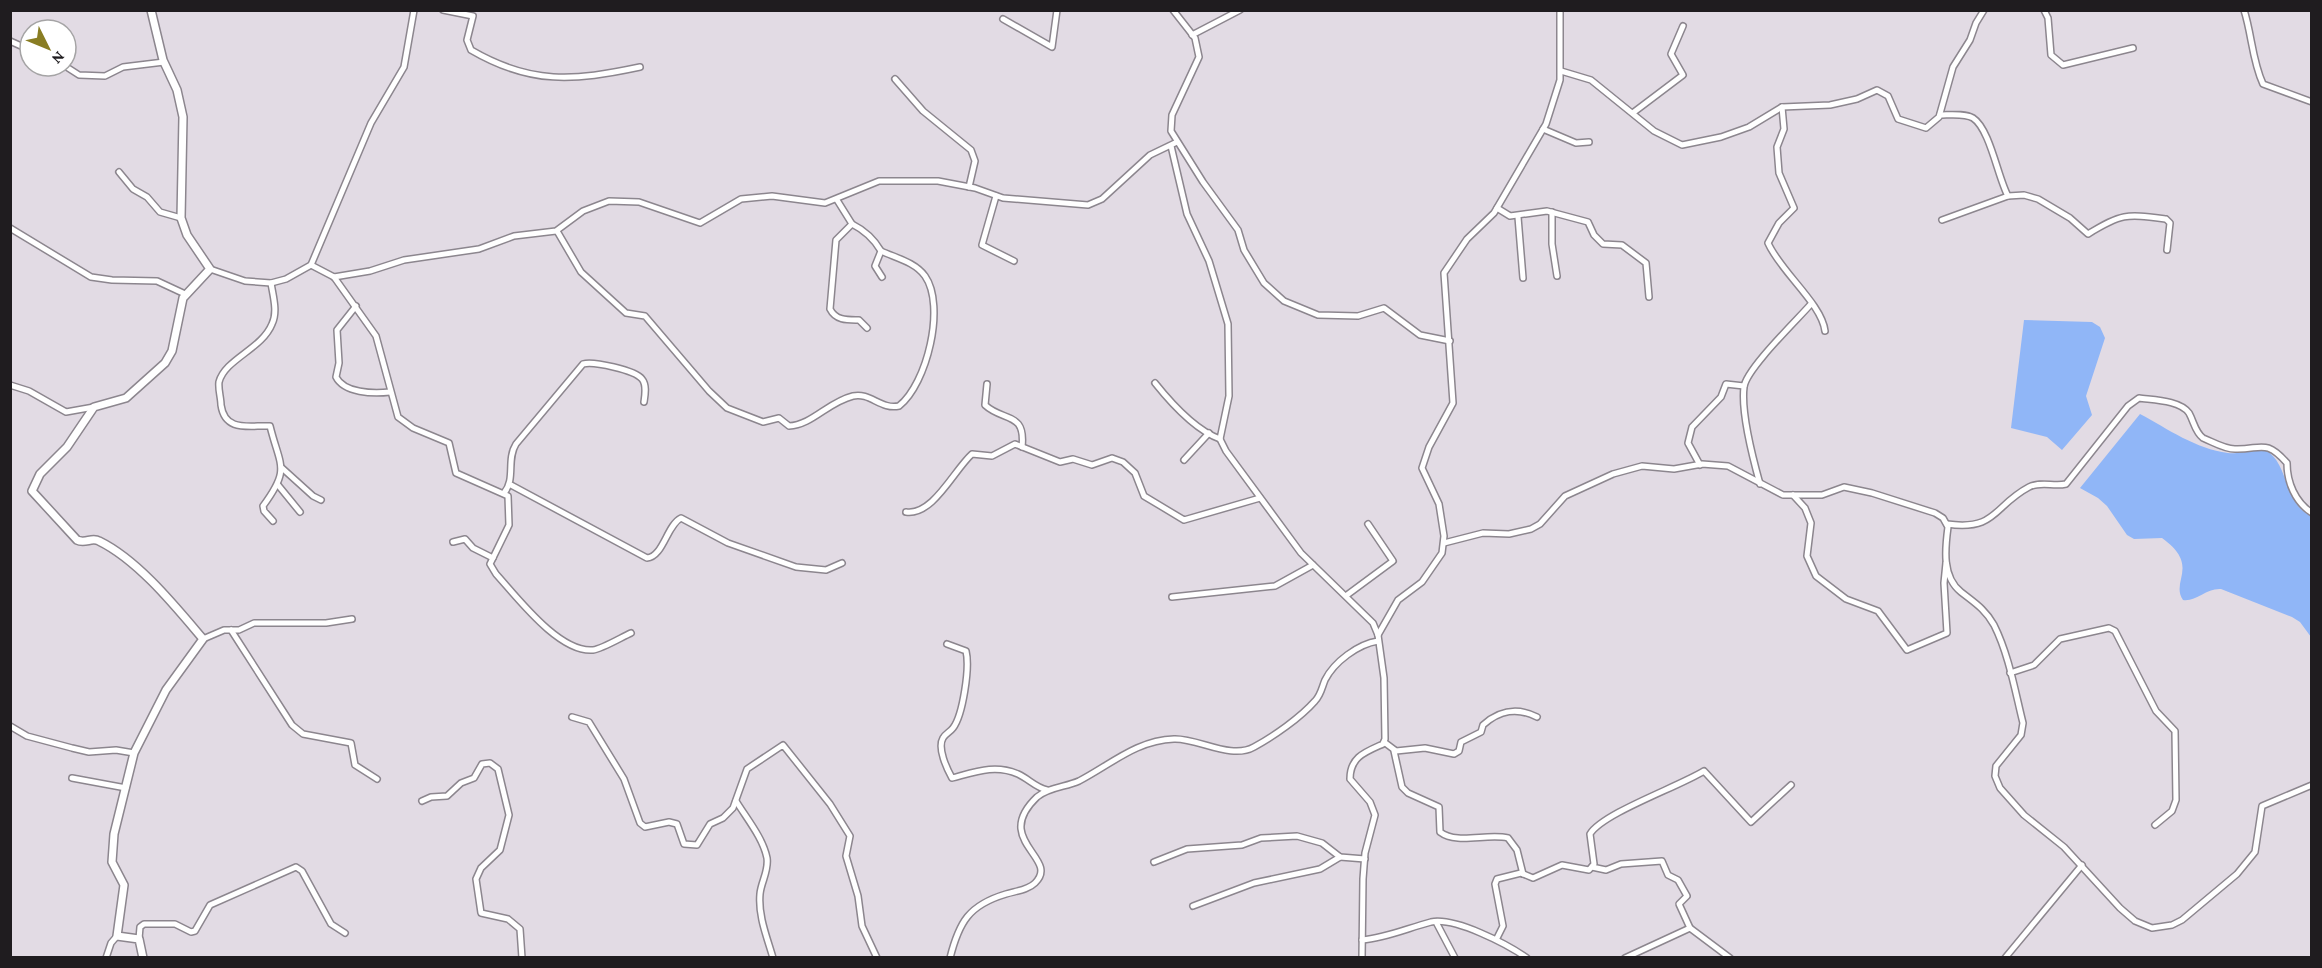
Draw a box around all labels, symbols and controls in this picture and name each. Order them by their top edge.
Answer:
north arrow [18,18,78,78]
text: N [49,48,69,68]

